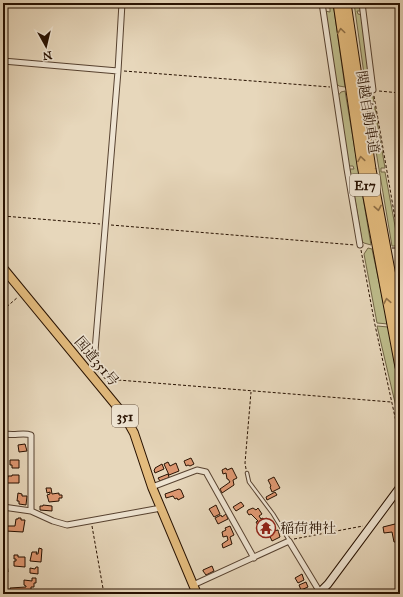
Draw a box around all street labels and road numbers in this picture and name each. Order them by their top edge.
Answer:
street label: 関越自動車道 [353,69,382,155]
road number: E17 [350,174,380,196]
street label: 国道351号 [71,333,122,390]
road number: 351 [112,405,138,427]

